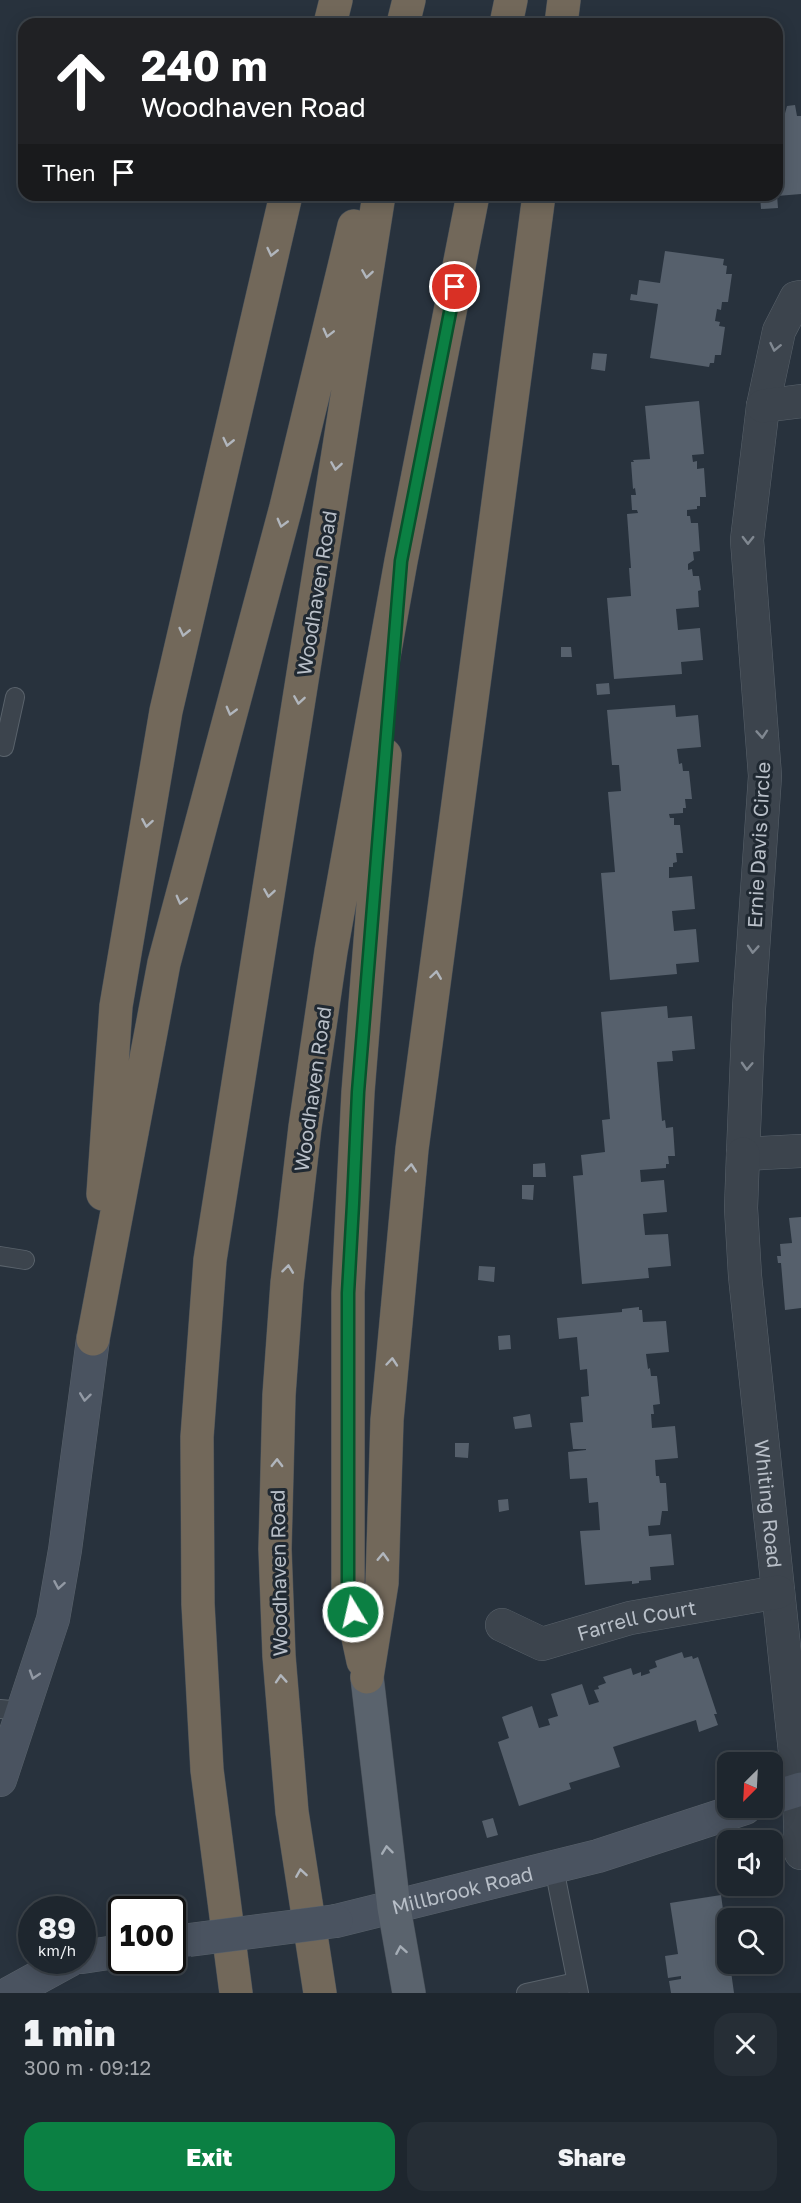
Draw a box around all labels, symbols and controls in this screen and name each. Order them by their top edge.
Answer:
text: 240 m [141,40,267,90]
icon: ahead [42,42,120,120]
text: Woodhaven Road [141,91,366,123]
icon: arrive [107,156,140,189]
text: Then [42,159,95,186]
one-way arrow [267,247,280,257]
pin [429,261,480,312]
one-way arrow [361,269,373,278]
icon: arrive [438,270,471,303]
one-way arrow [323,328,336,338]
one-way arrow [769,342,782,352]
one-way arrow [223,437,236,447]
one-way arrow [330,461,343,471]
street label: Woodhaven Road [291,509,341,677]
one-way arrow [276,518,289,528]
one-way arrow [741,535,754,544]
one-way arrow [179,627,192,637]
one-way arrow [293,695,306,705]
one-way arrow [226,706,239,716]
one-way arrow [755,730,768,739]
street label: Ernie Davis Circle [742,761,774,929]
one-way arrow [141,818,154,828]
one-way arrow [263,888,275,897]
one-way arrow [176,894,188,904]
one-way arrow [747,945,760,954]
one-way arrow [429,970,441,979]
street label: Woodhaven Road [289,1005,335,1173]
one-way arrow [740,1061,753,1070]
one-way arrow [404,1163,417,1172]
one-way arrow [282,1264,294,1273]
one-way arrow [385,1357,398,1367]
one-way arrow [80,1393,92,1402]
street label: Whiting Road [750,1438,788,1569]
one-way arrow [271,1459,283,1468]
street label: Woodhaven Road [265,1489,291,1657]
one-way arrow [377,1552,389,1561]
one-way arrow [53,1579,66,1589]
position arrow [321,1580,385,1644]
street label: Farrell Court [574,1595,698,1645]
one-way arrow [29,1669,42,1680]
one-way arrow [275,1675,288,1684]
north arrow [717,1752,783,1818]
map controls [717,1752,783,1974]
button: sound [717,1830,783,1896]
one-way arrow [381,1845,394,1854]
street label: Millbrook Road [389,1861,535,1919]
one-way arrow [295,1868,308,1878]
speed limit sign: 100 [108,1896,186,1974]
button: search [717,1908,783,1974]
text: 89 [38,1910,76,1946]
text: km/h [38,1941,76,1959]
one-way arrow [395,1946,408,1956]
text: 1 min [24,2011,115,2054]
button: close [714,2013,777,2076]
text: 300 m · 09:12 [24,2055,151,2079]
button: Exit [24,2122,395,2191]
button: Share [407,2122,777,2191]

